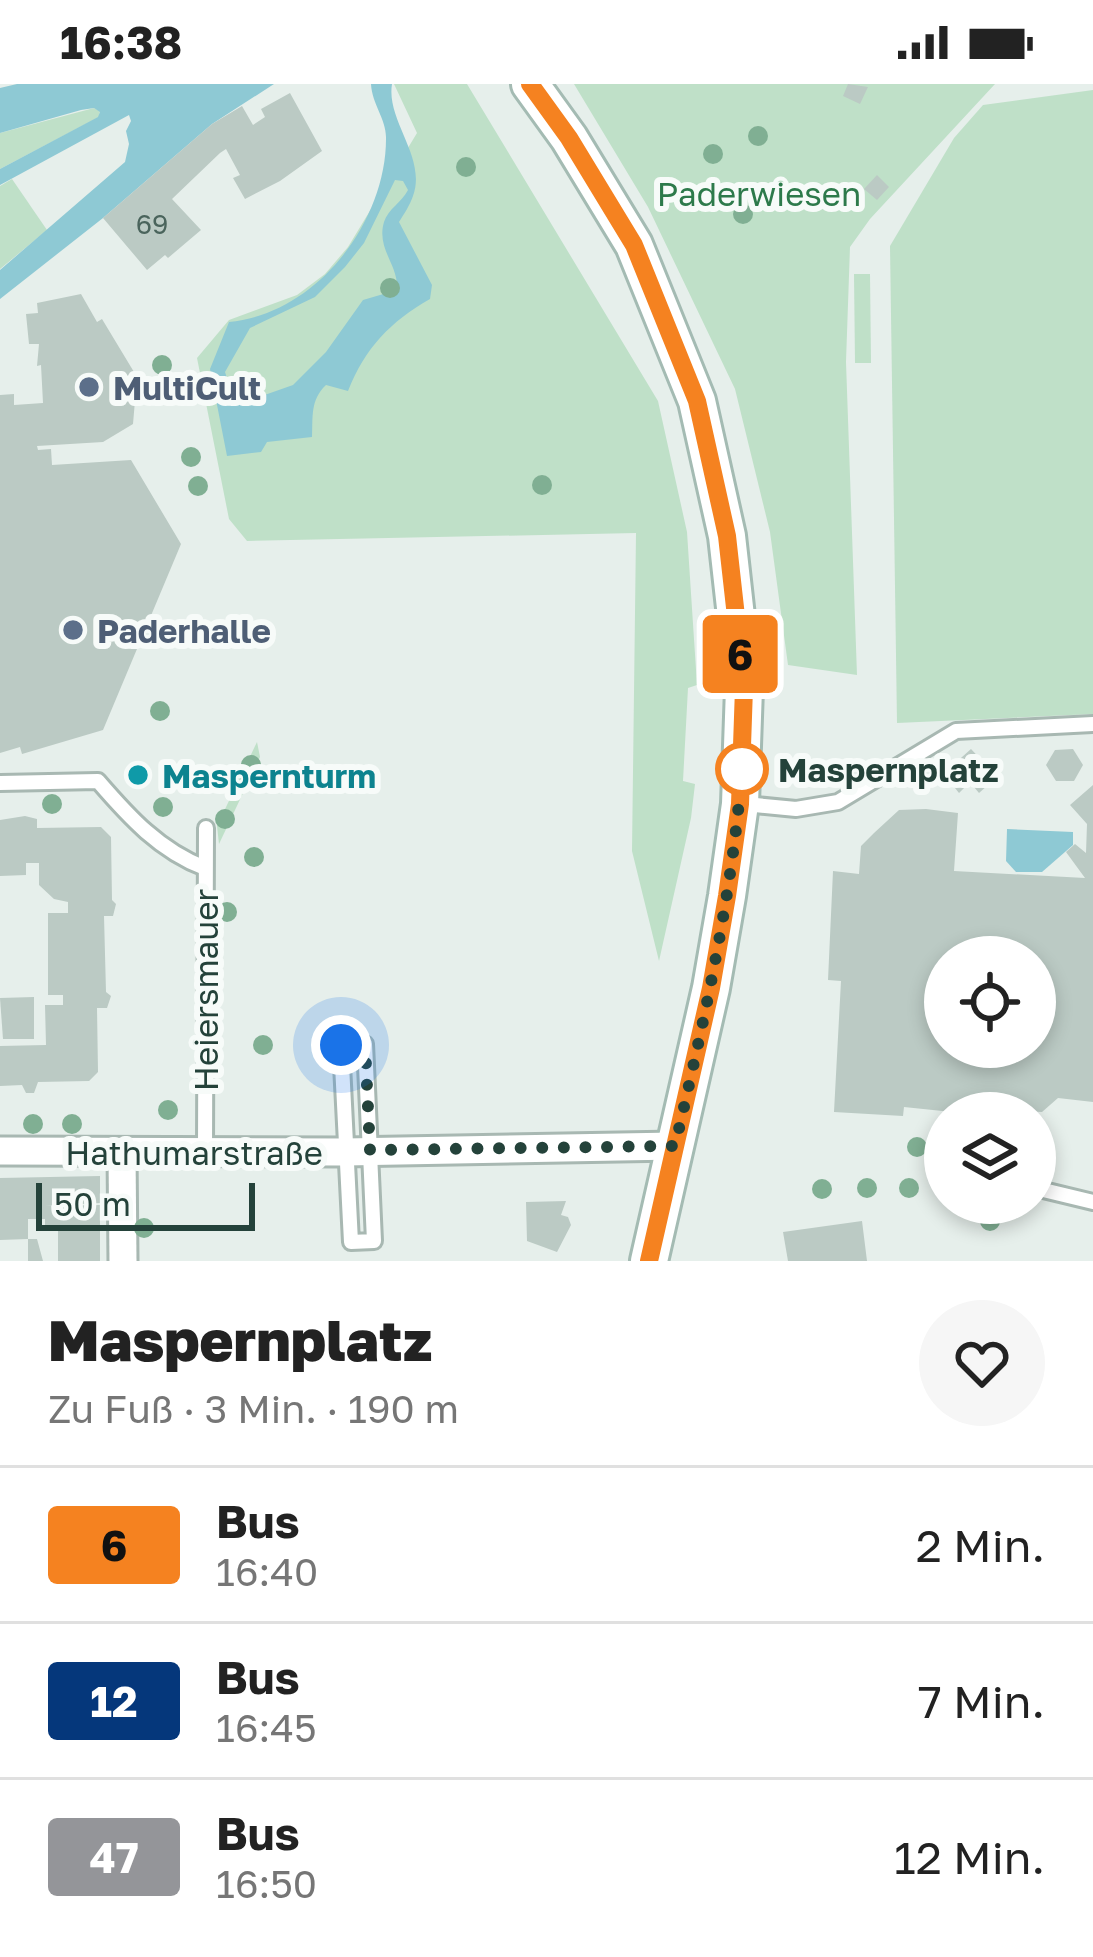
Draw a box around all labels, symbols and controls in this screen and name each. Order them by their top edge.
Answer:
text: 16:38 [60,15,182,69]
park label: Paderwiesen [657,174,861,213]
house number: 69 [136,208,168,240]
place label: MultiCult [113,368,261,407]
marker: MultiCult [76,374,102,400]
place label: Paderhalle [97,611,271,650]
line badge: 6 [701,615,779,693]
marker: Paderhalle [60,617,86,643]
text: 6 [727,629,753,679]
marker: Maspernplatz [717,744,767,794]
place label: Maspernplatz [778,750,999,789]
place label: Maspernturm [162,756,376,795]
marker: Maspernturm [125,762,151,788]
street label: Heiersmauer [186,889,225,1091]
map controls [924,936,1056,1224]
button: locate [924,936,1056,1068]
your location [311,1015,371,1075]
button: layers [924,1092,1056,1224]
street label: Hathumarstraße [65,1133,323,1172]
scale bar [36,1177,255,1230]
text: 50 m [54,1184,131,1223]
button: heart [919,1300,1045,1426]
text: Maspernplatz [48,1305,432,1374]
text: Zu Fuß · 3 Min. · 190 m [48,1385,459,1432]
text: Bus [216,1494,300,1548]
text: 2 Min. [916,1518,1045,1572]
text: 6 [101,1520,127,1570]
text: 16:40 [216,1548,318,1595]
text: Bus [216,1650,300,1704]
text: 7 Min. [918,1674,1045,1728]
text: 12 [90,1676,138,1726]
text: 16:45 [216,1704,317,1751]
text: Bus [216,1806,300,1860]
text: 12 Min. [894,1830,1045,1884]
text: 47 [89,1832,139,1882]
text: 16:50 [216,1860,317,1907]

